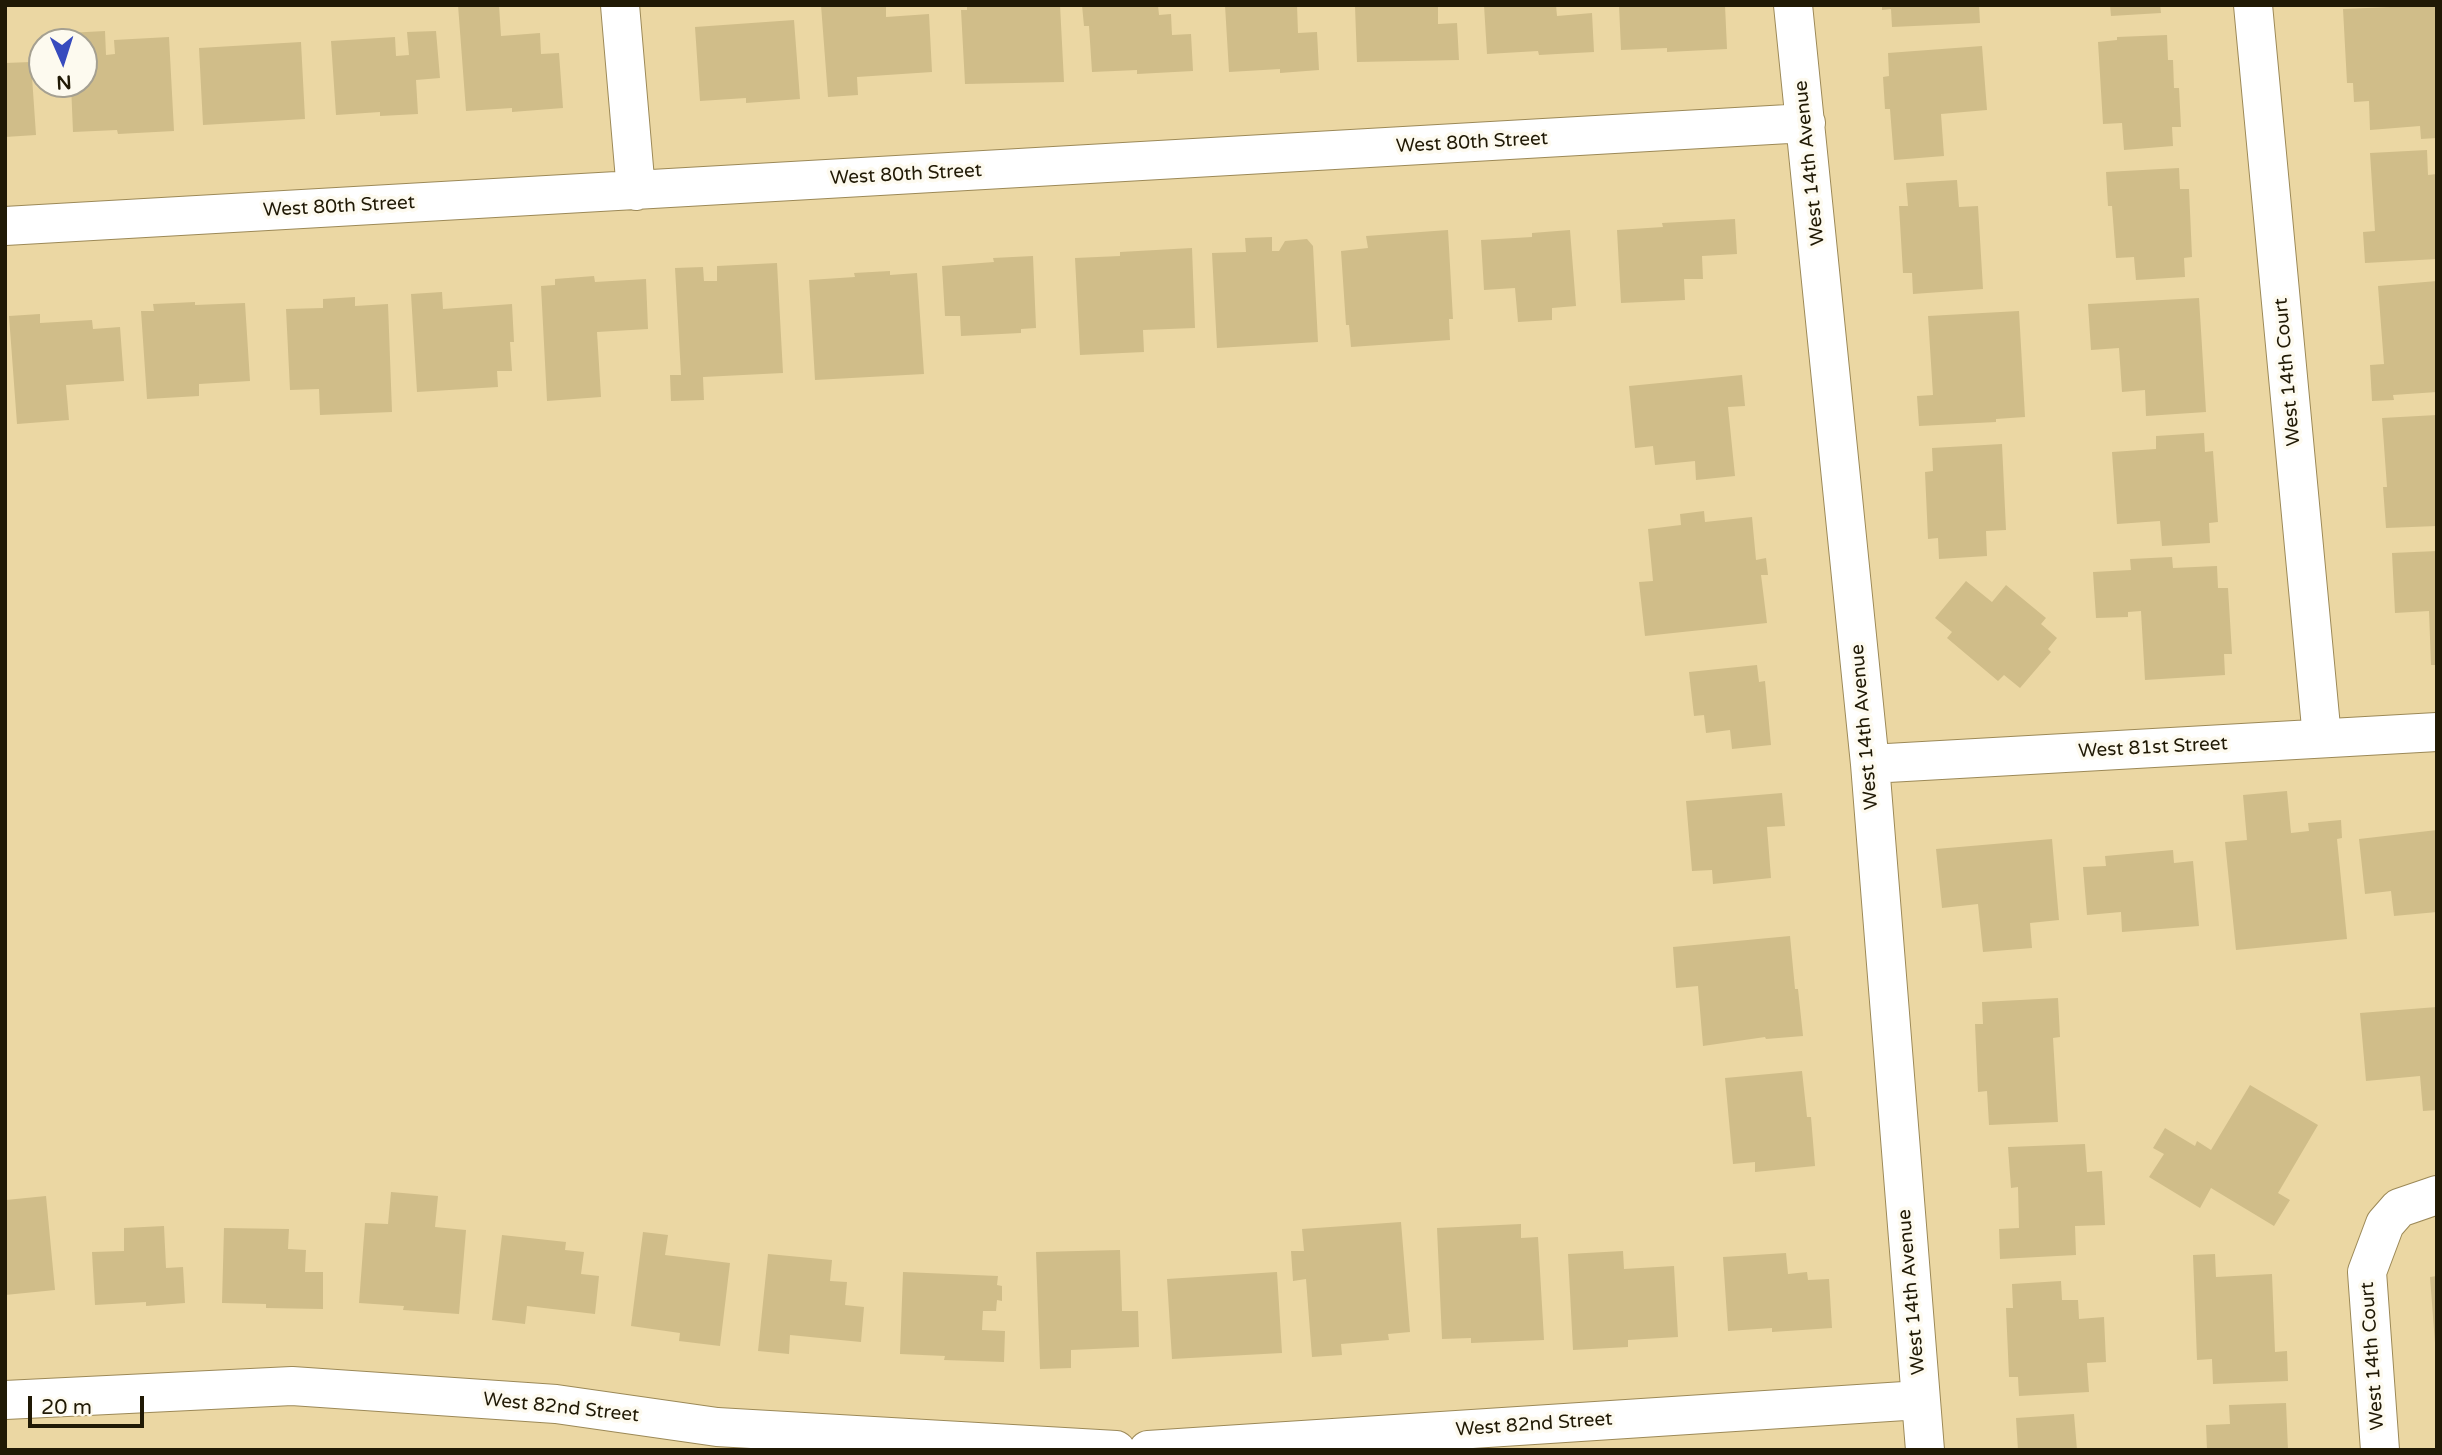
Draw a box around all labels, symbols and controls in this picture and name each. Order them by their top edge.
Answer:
north arrow [28,28,98,98]
text: N [56,71,72,93]
street label: West 14th Avenue [1790,79,1830,247]
street label: West 80th Street [1395,128,1549,158]
street label: West 80th Street [829,160,983,190]
street label: West 80th Street [262,192,416,222]
street label: West 14th Court [2270,297,2306,447]
street label: West 14th Avenue [1846,643,1884,811]
street label: West 81st Street [2078,733,2228,763]
street label: West 14th Avenue [1893,1208,1931,1376]
street label: West 14th Court [2356,1281,2390,1431]
scale bar [32,1382,147,1426]
street label: West 82nd Street [482,1388,640,1428]
text: 20 m [41,1395,92,1420]
street label: West 82nd Street [1455,1408,1613,1442]

